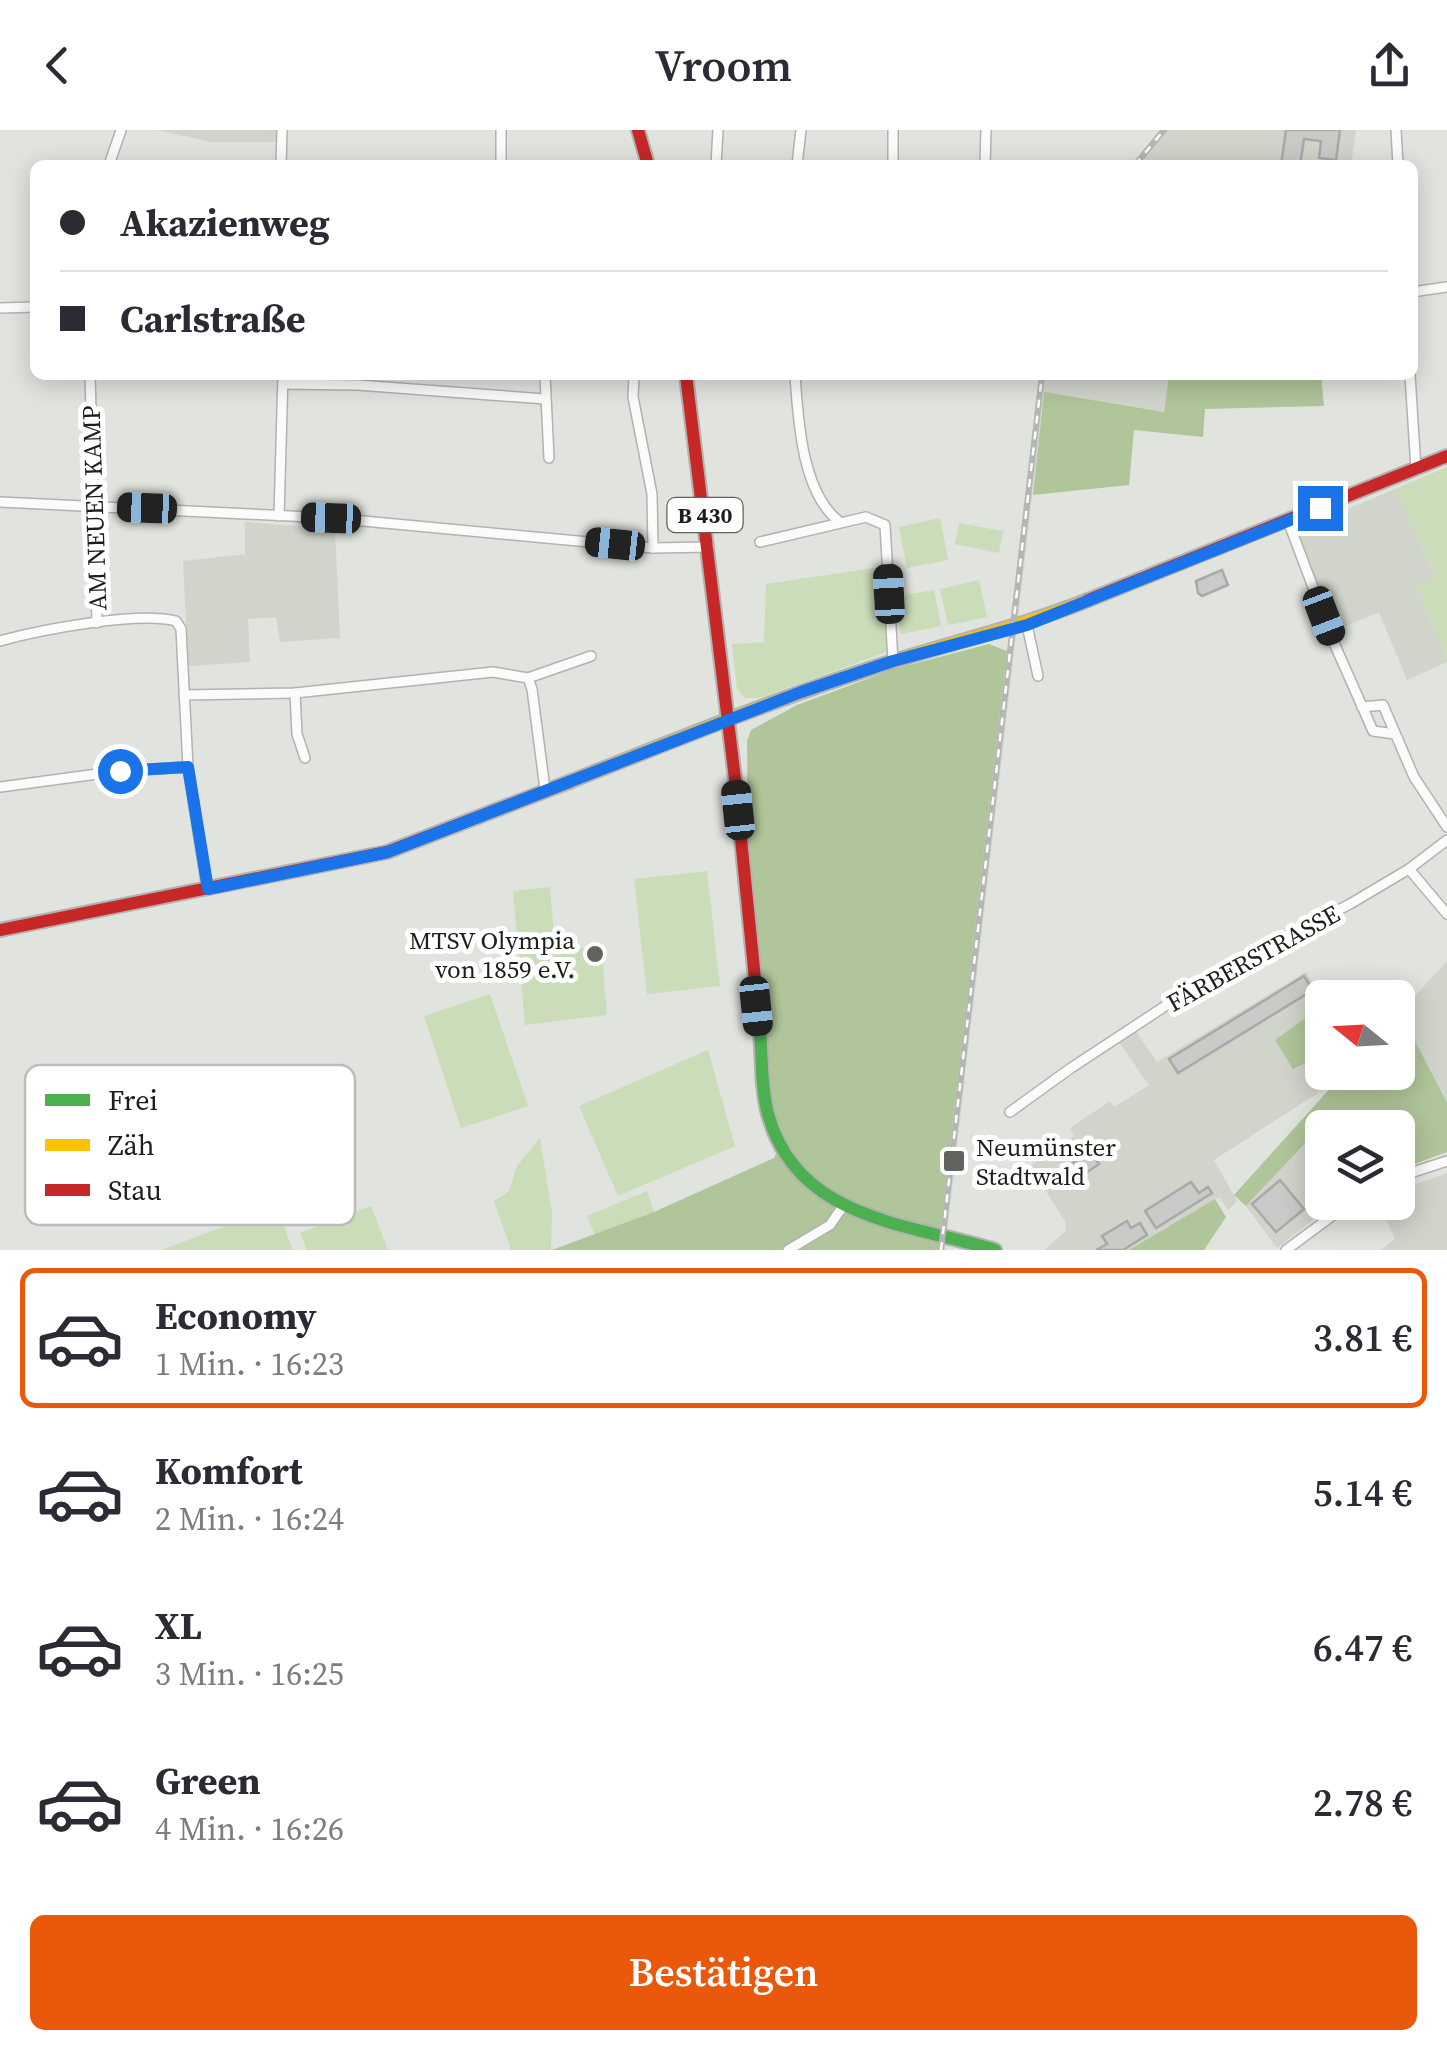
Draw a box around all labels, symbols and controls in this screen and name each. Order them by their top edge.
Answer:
text: Vroom [655,34,792,96]
icon: back [30,38,85,93]
icon: share [1362,38,1417,93]
text: Akazienweg [120,197,330,249]
text: Carlstraße [120,293,305,345]
street label: AM NEUEN KAMP [73,405,115,611]
route end [1298,486,1343,531]
car [116,492,178,524]
road number: B 430 [668,498,742,532]
car [300,502,362,534]
car [584,526,646,562]
car [872,563,906,625]
car [1299,583,1349,649]
route start [98,749,143,794]
car [720,779,756,841]
street label: FÄRBERSTRASSE [1160,896,1346,1020]
place label: MTSV Olympia von 1859 e.V. [409,923,575,986]
marker: MTSV Olympia von 1859 e.V. [584,943,606,965]
car [738,975,774,1037]
north arrow [1305,980,1415,1090]
map controls [1305,980,1415,1220]
legend [25,1065,355,1225]
text: Frei [108,1081,158,1119]
button: layers [1305,1110,1415,1220]
text: Zäh [108,1126,155,1164]
place label: Neumünster Stadtwald [976,1130,1116,1193]
marker: Neumünster Stadtwald [941,1148,967,1174]
text: Stau [108,1171,162,1209]
text: Economy [155,1290,317,1342]
icon: car [35,1293,125,1383]
text: 3.81 € [1313,1312,1412,1364]
text: 1 Min. · 16:23 [155,1342,344,1386]
text: Komfort [155,1445,303,1497]
icon: car [35,1448,125,1538]
text: 5.14 € [1313,1467,1412,1519]
text: 2 Min. · 16:24 [155,1497,344,1541]
text: XL [155,1600,202,1652]
icon: car [35,1603,125,1693]
text: 6.47 € [1313,1622,1412,1674]
text: 3 Min. · 16:25 [155,1652,344,1696]
text: Green [155,1755,261,1807]
icon: car [35,1758,125,1848]
text: 2.78 € [1313,1777,1412,1829]
text: 4 Min. · 16:26 [155,1807,344,1851]
button: Bestätigen [30,1915,1417,2030]

